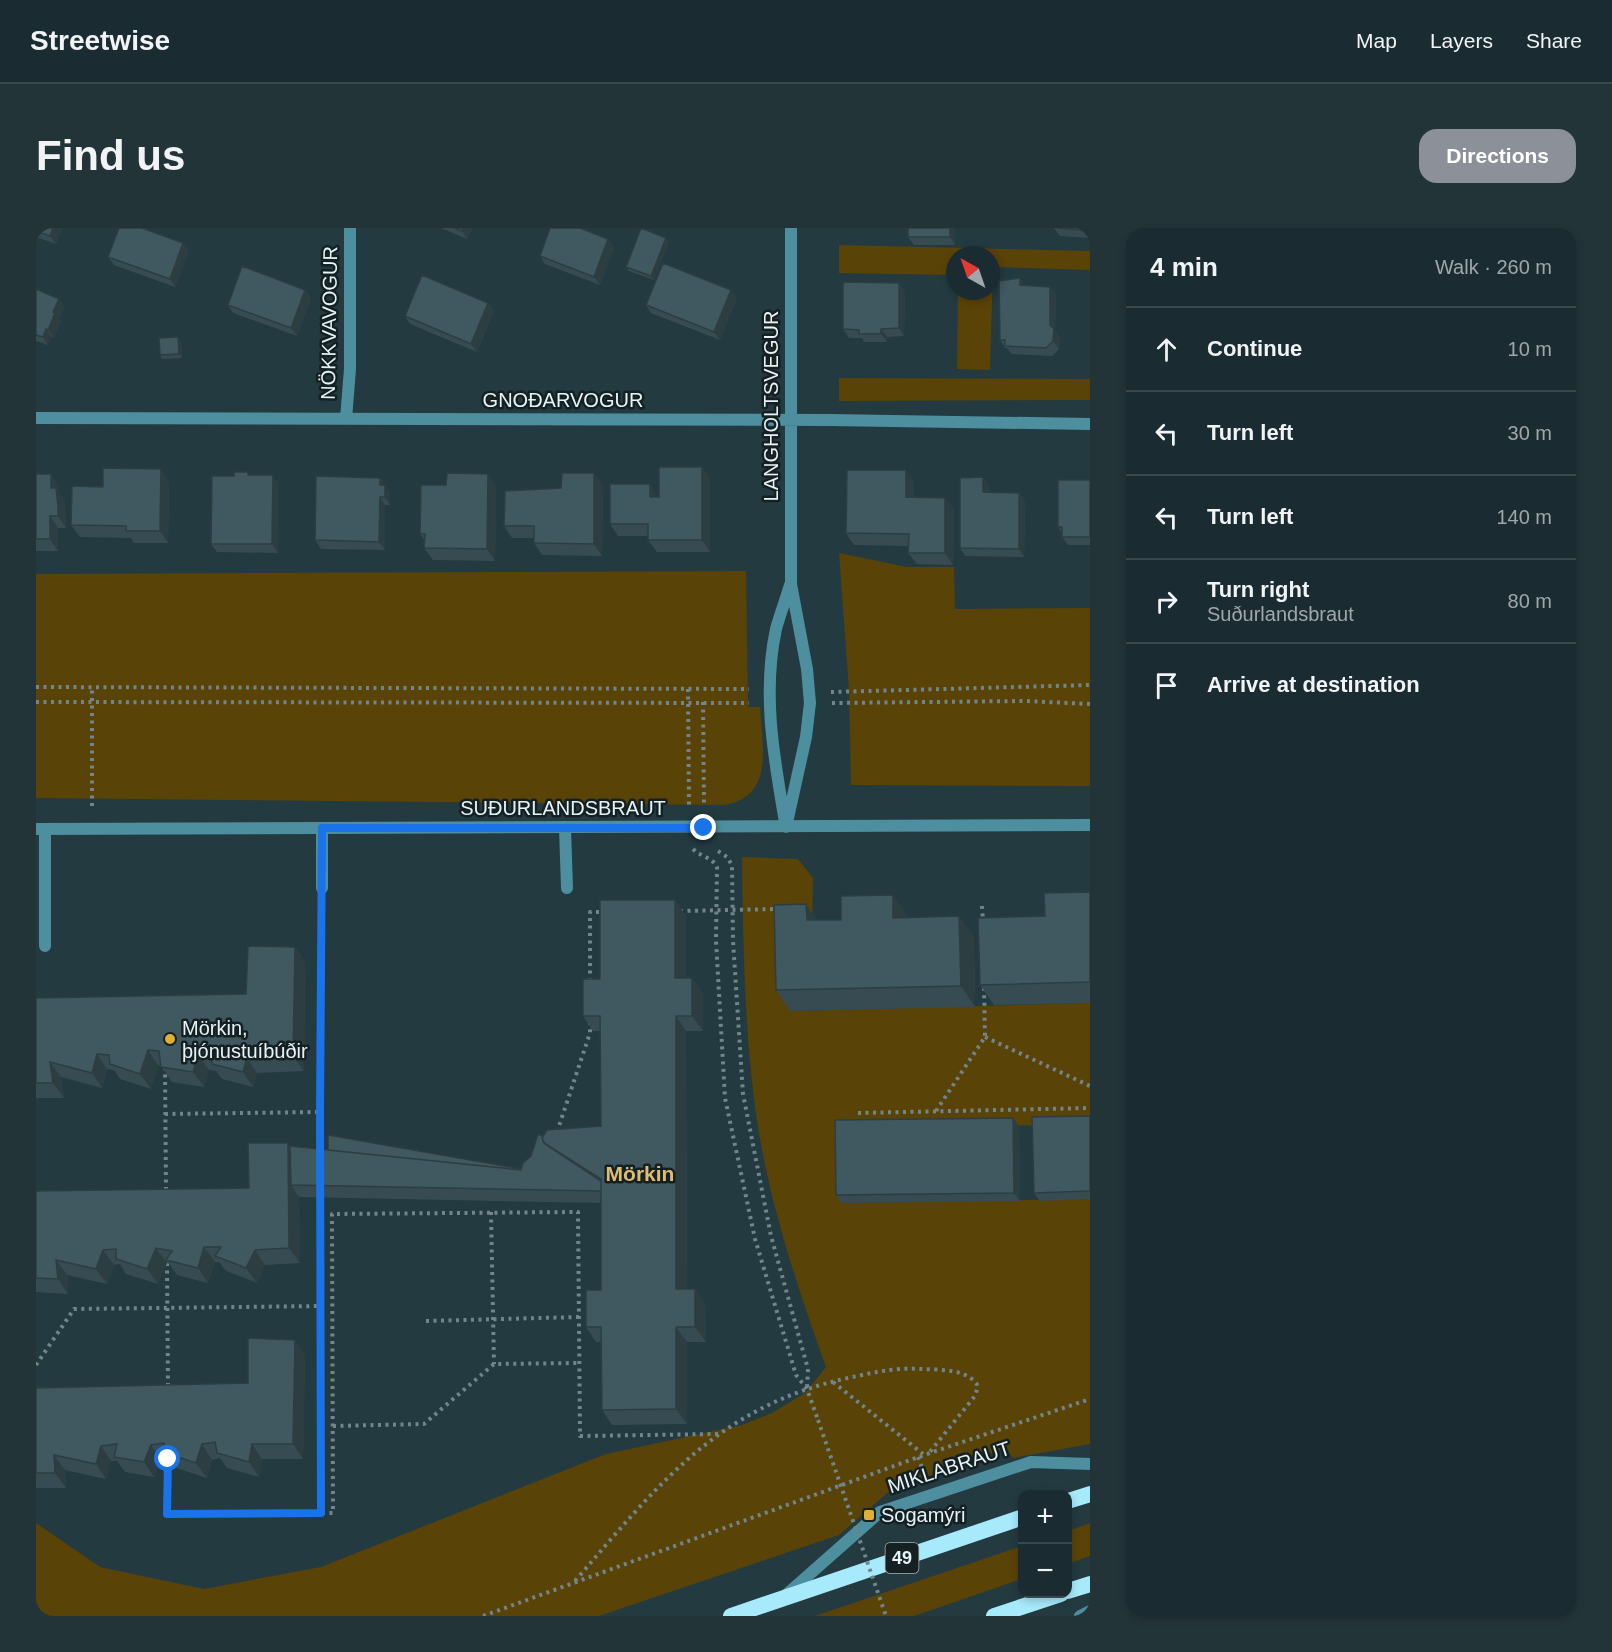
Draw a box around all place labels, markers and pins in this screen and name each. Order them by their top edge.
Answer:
place label: Mörkin, þjónustuíbúðir [182,1017,308,1062]
marker: Mörkin, þjónustuíbúðir [163,1032,177,1046]
place label: Sogamýri [881,1504,965,1526]
marker: Sogamýri [862,1508,876,1522]

